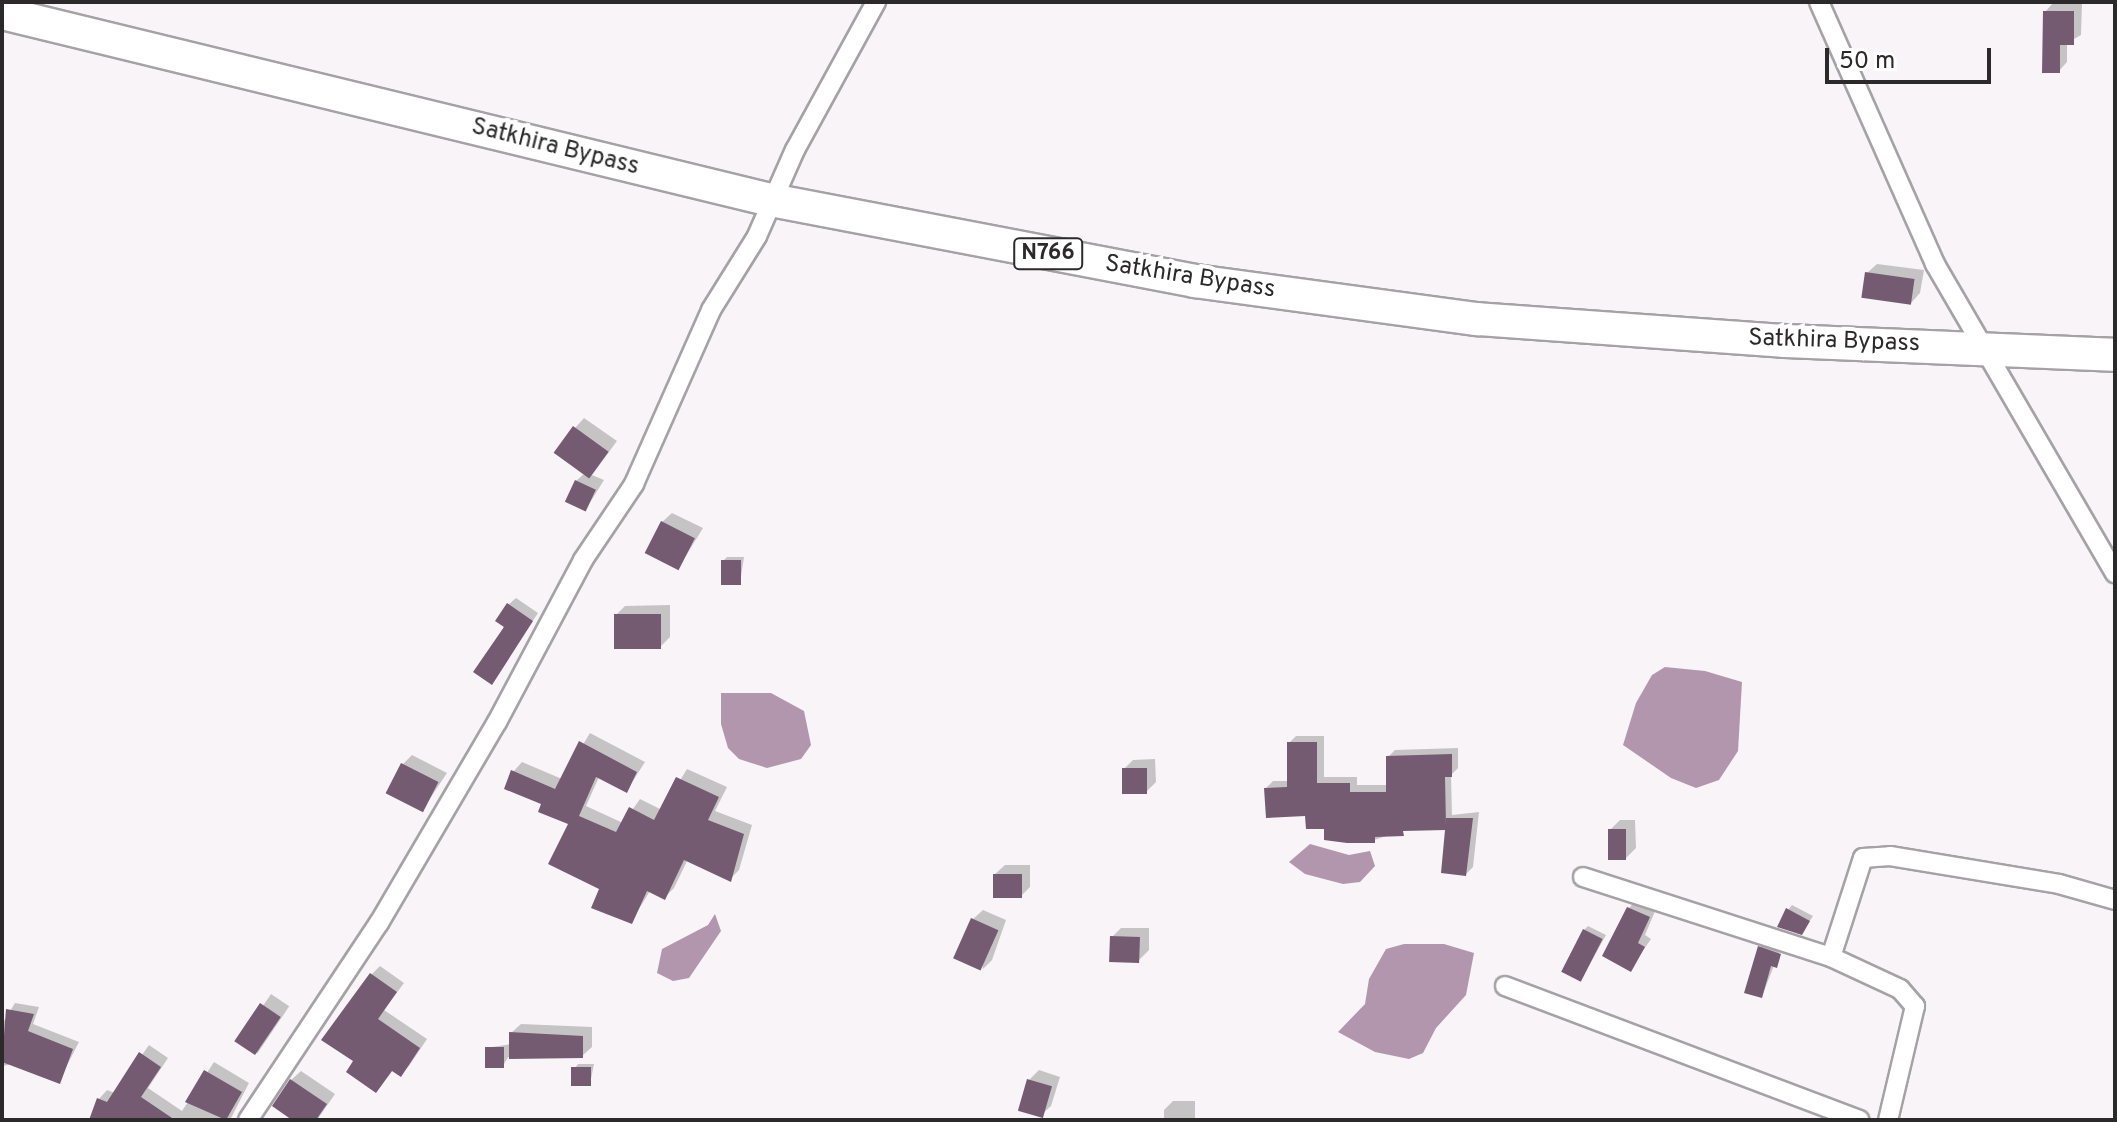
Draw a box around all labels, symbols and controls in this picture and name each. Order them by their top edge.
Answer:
scale bar [1829,32,1995,82]
text: 50 m [1839,47,1895,77]
street label: Satkhira Bypass [468,113,642,183]
road number: N766 [1012,236,1084,272]
street label: Satkhira Bypass [1103,250,1277,306]
street label: Satkhira Bypass [1748,325,1920,359]

